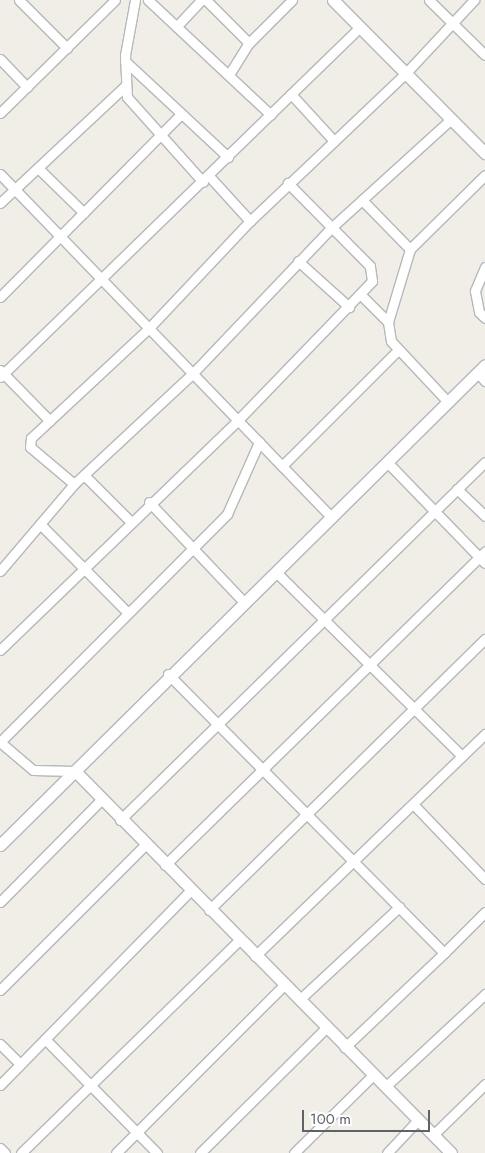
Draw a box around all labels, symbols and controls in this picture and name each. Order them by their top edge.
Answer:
scale bar [305,1100,432,1132]
text: 100 m [310,1108,351,1130]

